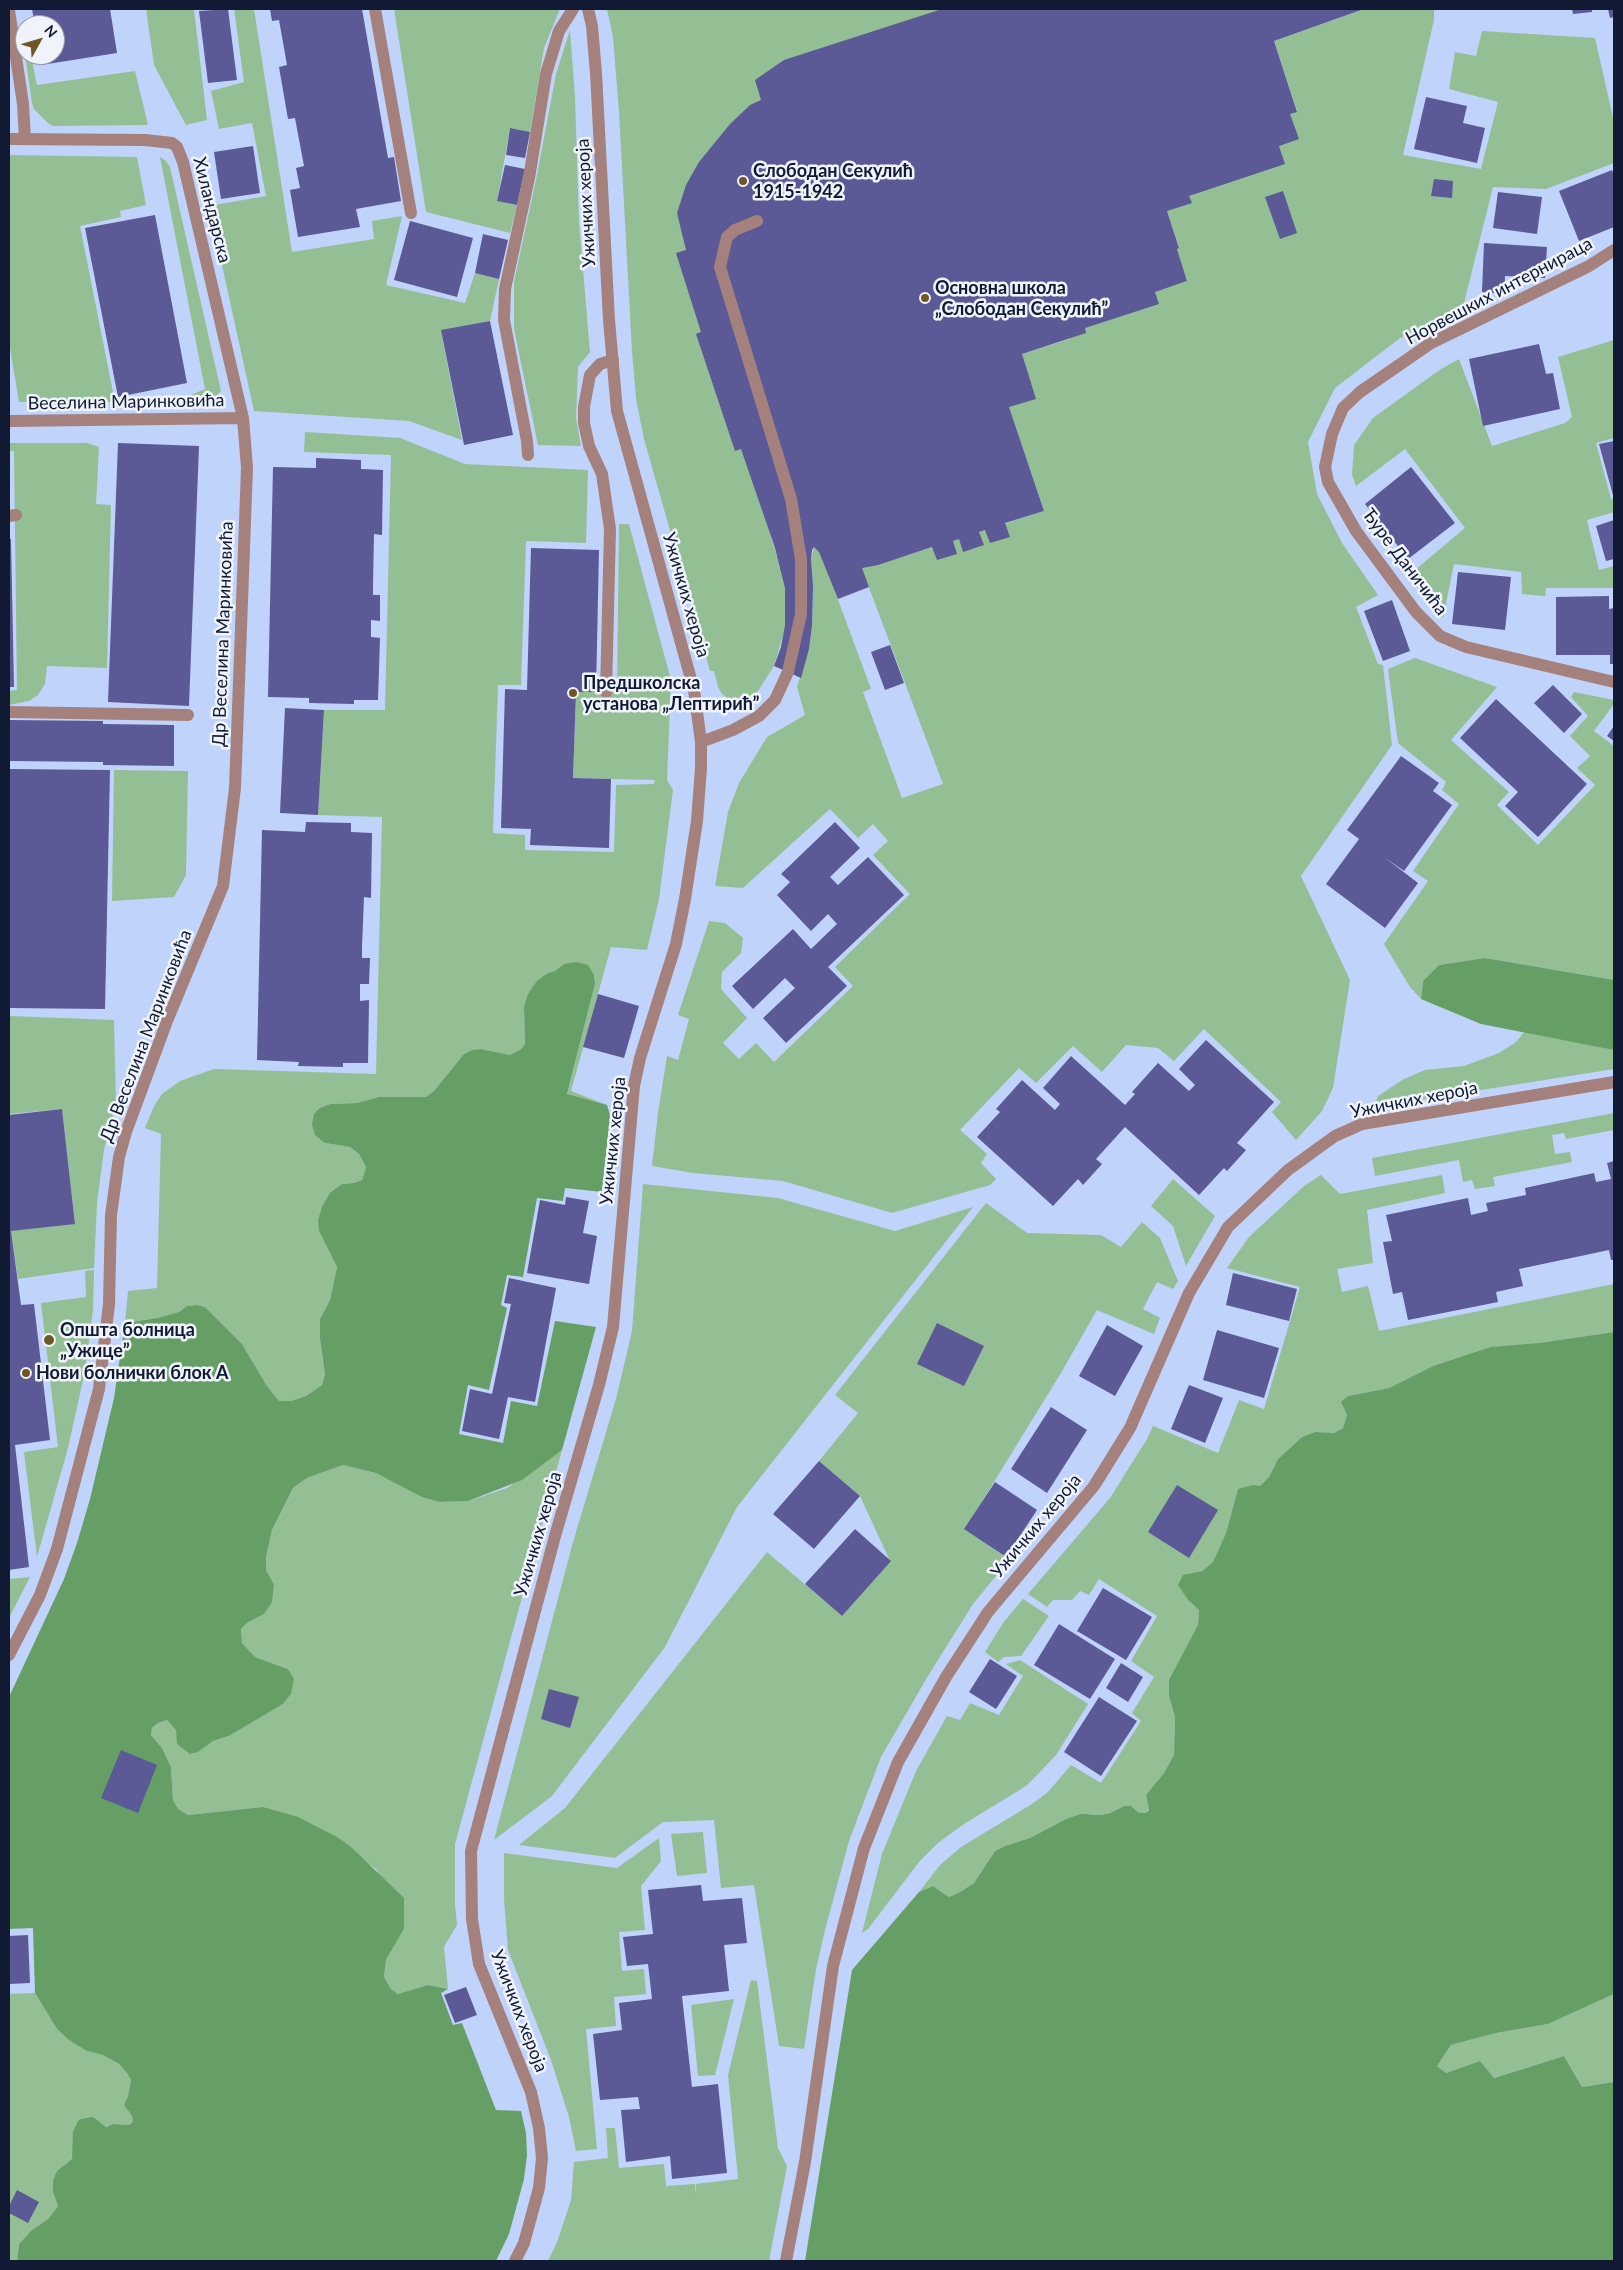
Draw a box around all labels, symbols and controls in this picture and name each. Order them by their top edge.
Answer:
north arrow [15,15,65,65]
text: N [41,21,61,40]
street label: Ужичких хероја [572,138,600,268]
street label: Хиландарска [188,155,236,265]
place label: Слободан Секулић 1915-1942 [753,160,913,202]
marker: Слободан Секулић 1915-1942 [737,175,749,187]
street label: Норвешких интернираца [1402,233,1596,349]
place label: Основна школа „Слободан Секулић” [935,277,1108,320]
marker: Основна школа „Слободан Секулић” [919,292,931,304]
street label: Веселина Маринковића [27,389,225,415]
street label: Ђуре Даничића [1358,504,1452,620]
street label: Др Веселина Маринковића [208,521,238,747]
street label: Ужичких хероја [658,530,714,660]
place label: Предшколска установа „Лептирић” [583,672,759,714]
marker: Предшколска установа „Лептирић” [567,687,579,699]
street label: Др Веселина Маринковића [95,927,197,1145]
street label: Ужичких хероја [596,1076,630,1206]
street label: Ужичких хероја [1349,1077,1479,1123]
place label: Општа болница „Ужице” [60,1319,195,1362]
marker: Општа болница „Ужице” [42,1333,56,1347]
place label: Нови болнички блок А [36,1362,228,1384]
marker: Нови болнички блок А [20,1367,32,1379]
street label: Ужичких хероја [510,1469,566,1599]
street label: Ужичких хероја [986,1470,1086,1582]
street label: Ужичких хероја [486,1947,552,2075]

